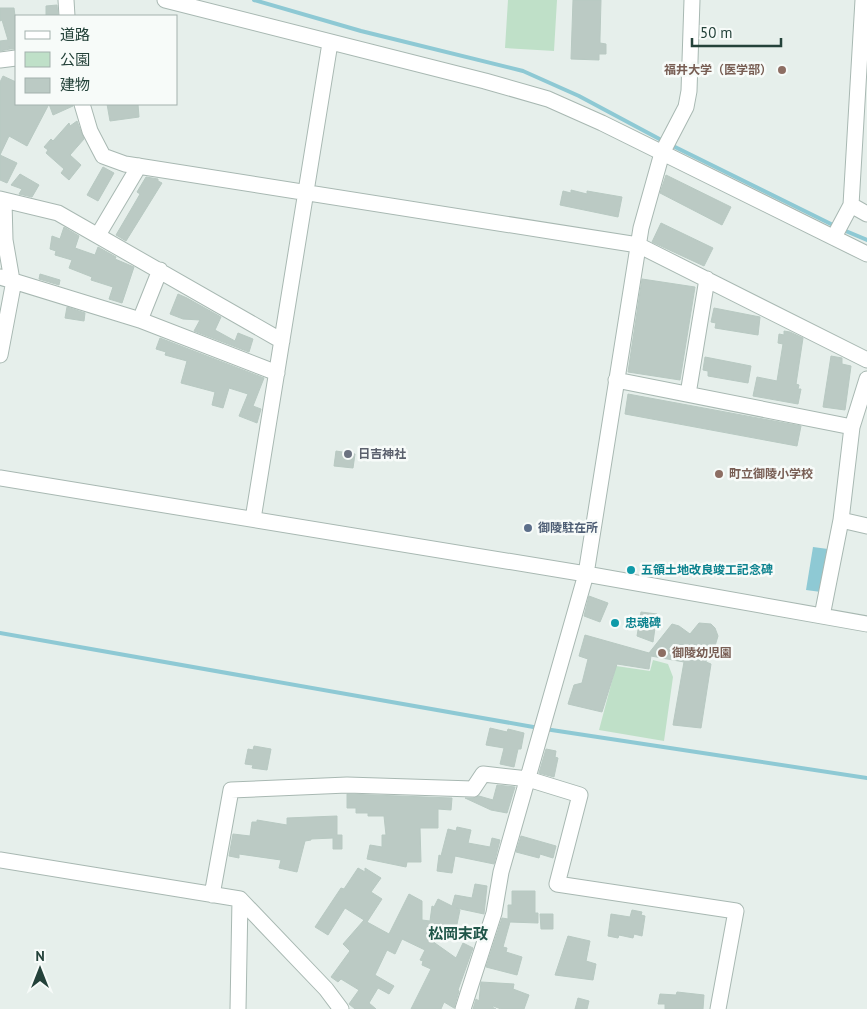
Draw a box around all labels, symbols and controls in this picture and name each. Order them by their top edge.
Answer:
legend [15,15,178,105]
scale bar [692,15,781,47]
text: 50 m [700,23,733,42]
text: 道路 [60,25,90,44]
text: 公園 [60,50,90,69]
place label: 福井大学（医学部） [664,62,772,77]
marker: 福井大学（医学部） [776,64,788,76]
text: 建物 [60,75,90,94]
place label: 日吉神社 [358,446,406,461]
marker: 日吉神社 [342,448,354,460]
place label: 町立御陵小学校 [729,466,813,481]
marker: 町立御陵小学校 [713,468,725,480]
place label: 御陵駐在所 [538,520,598,535]
marker: 御陵駐在所 [522,522,534,534]
place label: 五領土地改良竣工記念碑 [641,562,773,577]
marker: 五領土地改良竣工記念碑 [625,564,637,576]
place label: 忠魂碑 [625,615,661,630]
marker: 忠魂碑 [609,617,621,629]
place label: 御陵幼児園 [672,645,732,660]
marker: 御陵幼児園 [656,647,668,659]
district label: 松岡末政 [428,924,488,943]
north arrow [15,944,65,994]
text: N [35,947,45,965]

